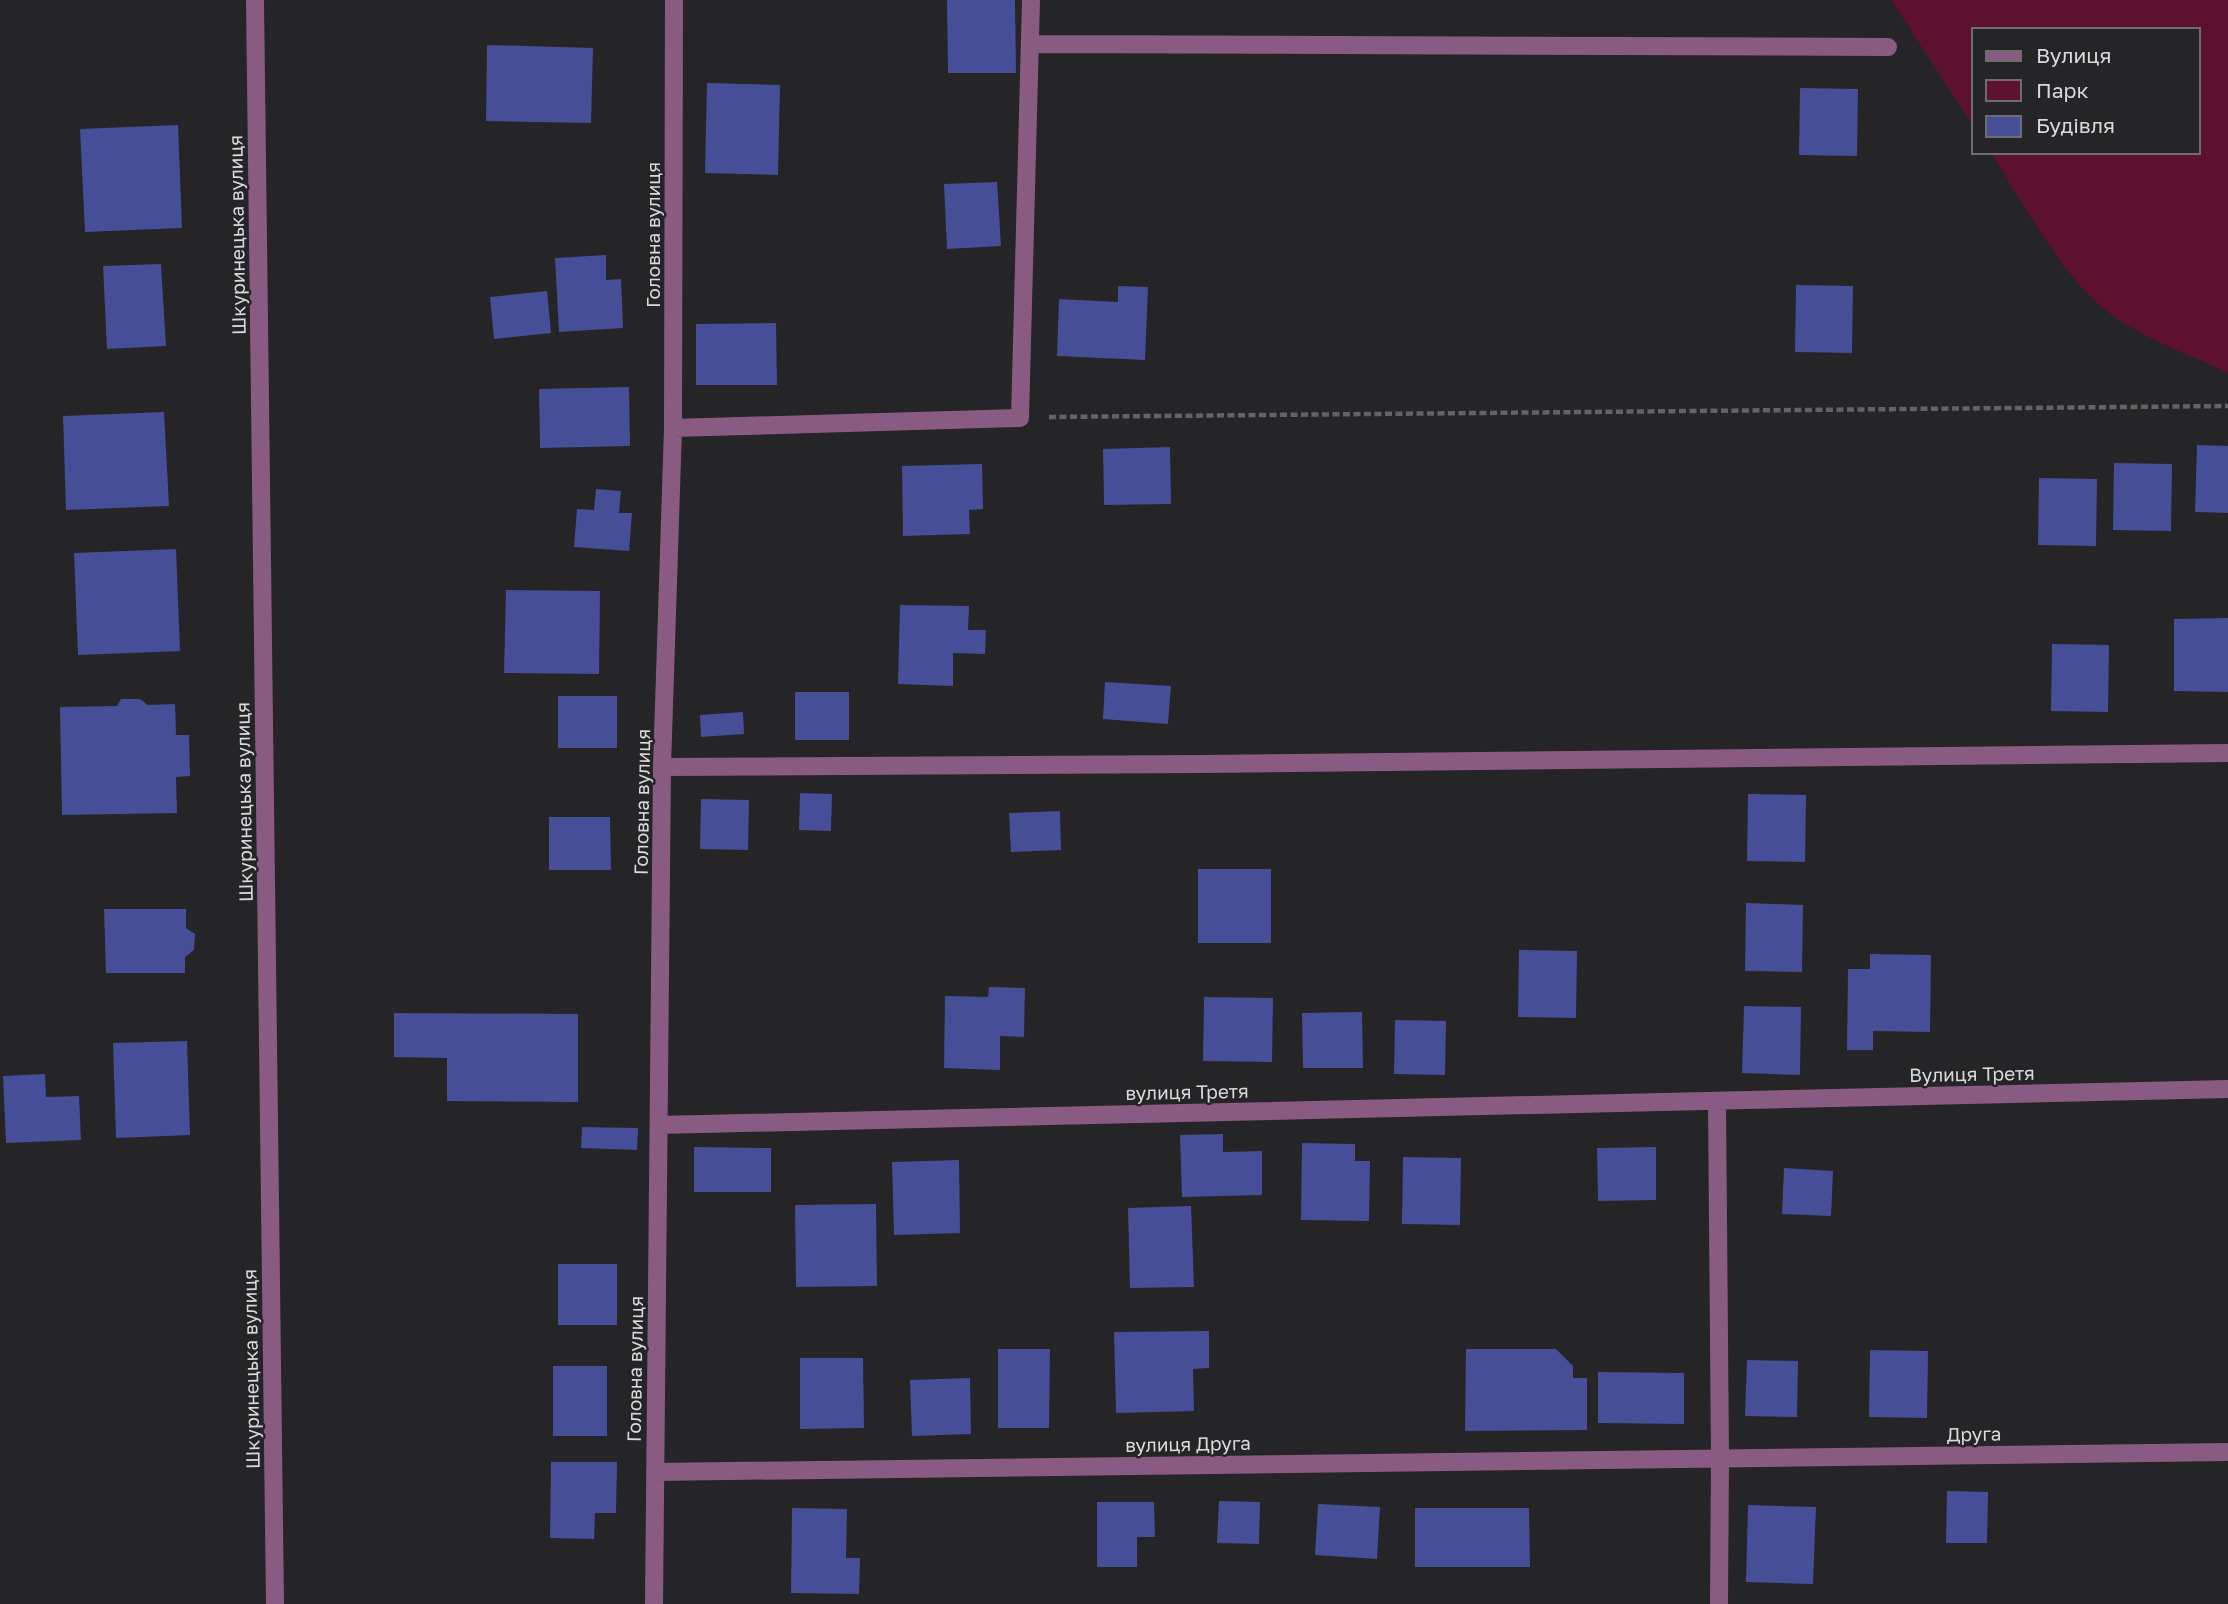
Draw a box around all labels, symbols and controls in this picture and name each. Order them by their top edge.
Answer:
legend [1972,28,2200,154]
text: Вулиця [2036,42,2112,68]
text: Парк [2036,77,2089,103]
text: Будівля [2036,112,2115,138]
street label: Шкуринецька вулиця [223,135,250,335]
street label: Головна вулиця [641,162,664,308]
street label: Шкуринецька вулиця [230,702,257,902]
street label: Головна вулиця [629,729,654,875]
street label: Вулиця Третя [1909,1061,2035,1086]
street label: вулиця Третя [1125,1079,1249,1104]
street label: Шкуринецька вулиця [237,1269,264,1469]
street label: Головна вулиця [622,1296,647,1442]
street label: Друга [1946,1422,2002,1445]
street label: вулиця Друга [1125,1431,1251,1456]

